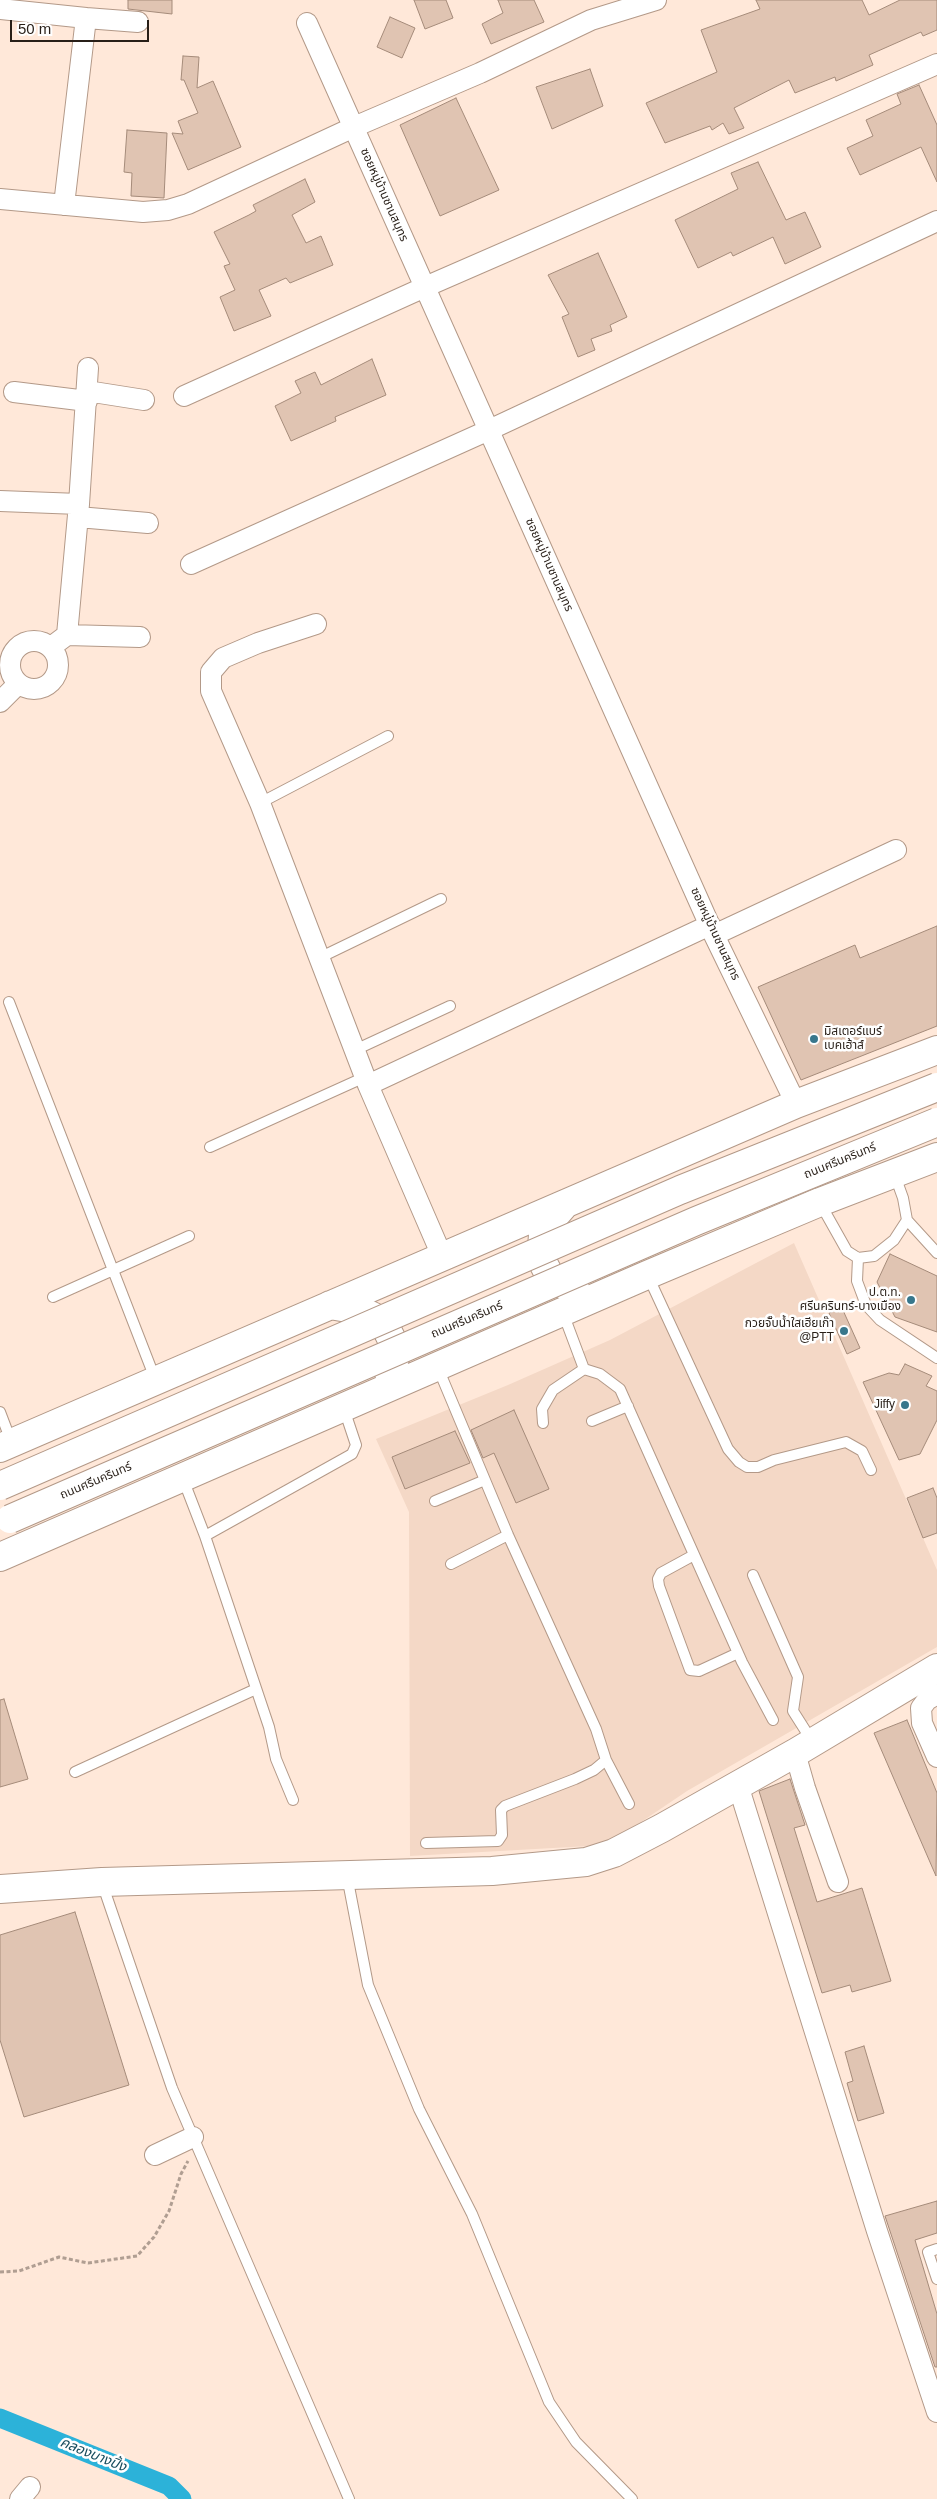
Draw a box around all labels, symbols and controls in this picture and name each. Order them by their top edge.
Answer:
scale bar [12,10,151,42]
text: 50 m [18,20,51,37]
street label: ซอยหมู่บ้านชานสมุทร [357,146,411,244]
street label: ซอยหมู่บ้านชานสมุทร [522,516,576,614]
street label: ซอยหมู่บ้านชานสมุทร [687,885,743,983]
place label: มิสเตอร์แบร์ เบคเฮ้าส์ [824,1025,882,1053]
marker: มิสเตอร์แบร์ เบคเฮ้าส์ [808,1033,820,1045]
street label: ถนนศรีนครินทร์ [802,1140,878,1182]
place label: ป.ต.ท. ศรีนครินทร์-บางเมือง [800,1286,901,1314]
marker: ป.ต.ท. ศรีนครินทร์-บางเมือง [905,1294,917,1306]
street label: ถนนศรีนครินทร์ [429,1298,505,1342]
place label: กวยจั๊บน้ำใสเฮียเก๊า @PTT [745,1317,834,1345]
marker: กวยจั๊บน้ำใสเฮียเก๊า @PTT [838,1325,850,1337]
place label: Jiffy [874,1398,895,1412]
marker: Jiffy [899,1399,911,1411]
street label: ถนนศรีนครินทร์ [58,1459,134,1503]
water label: คลองบางปิ้ง [57,2434,129,2476]

